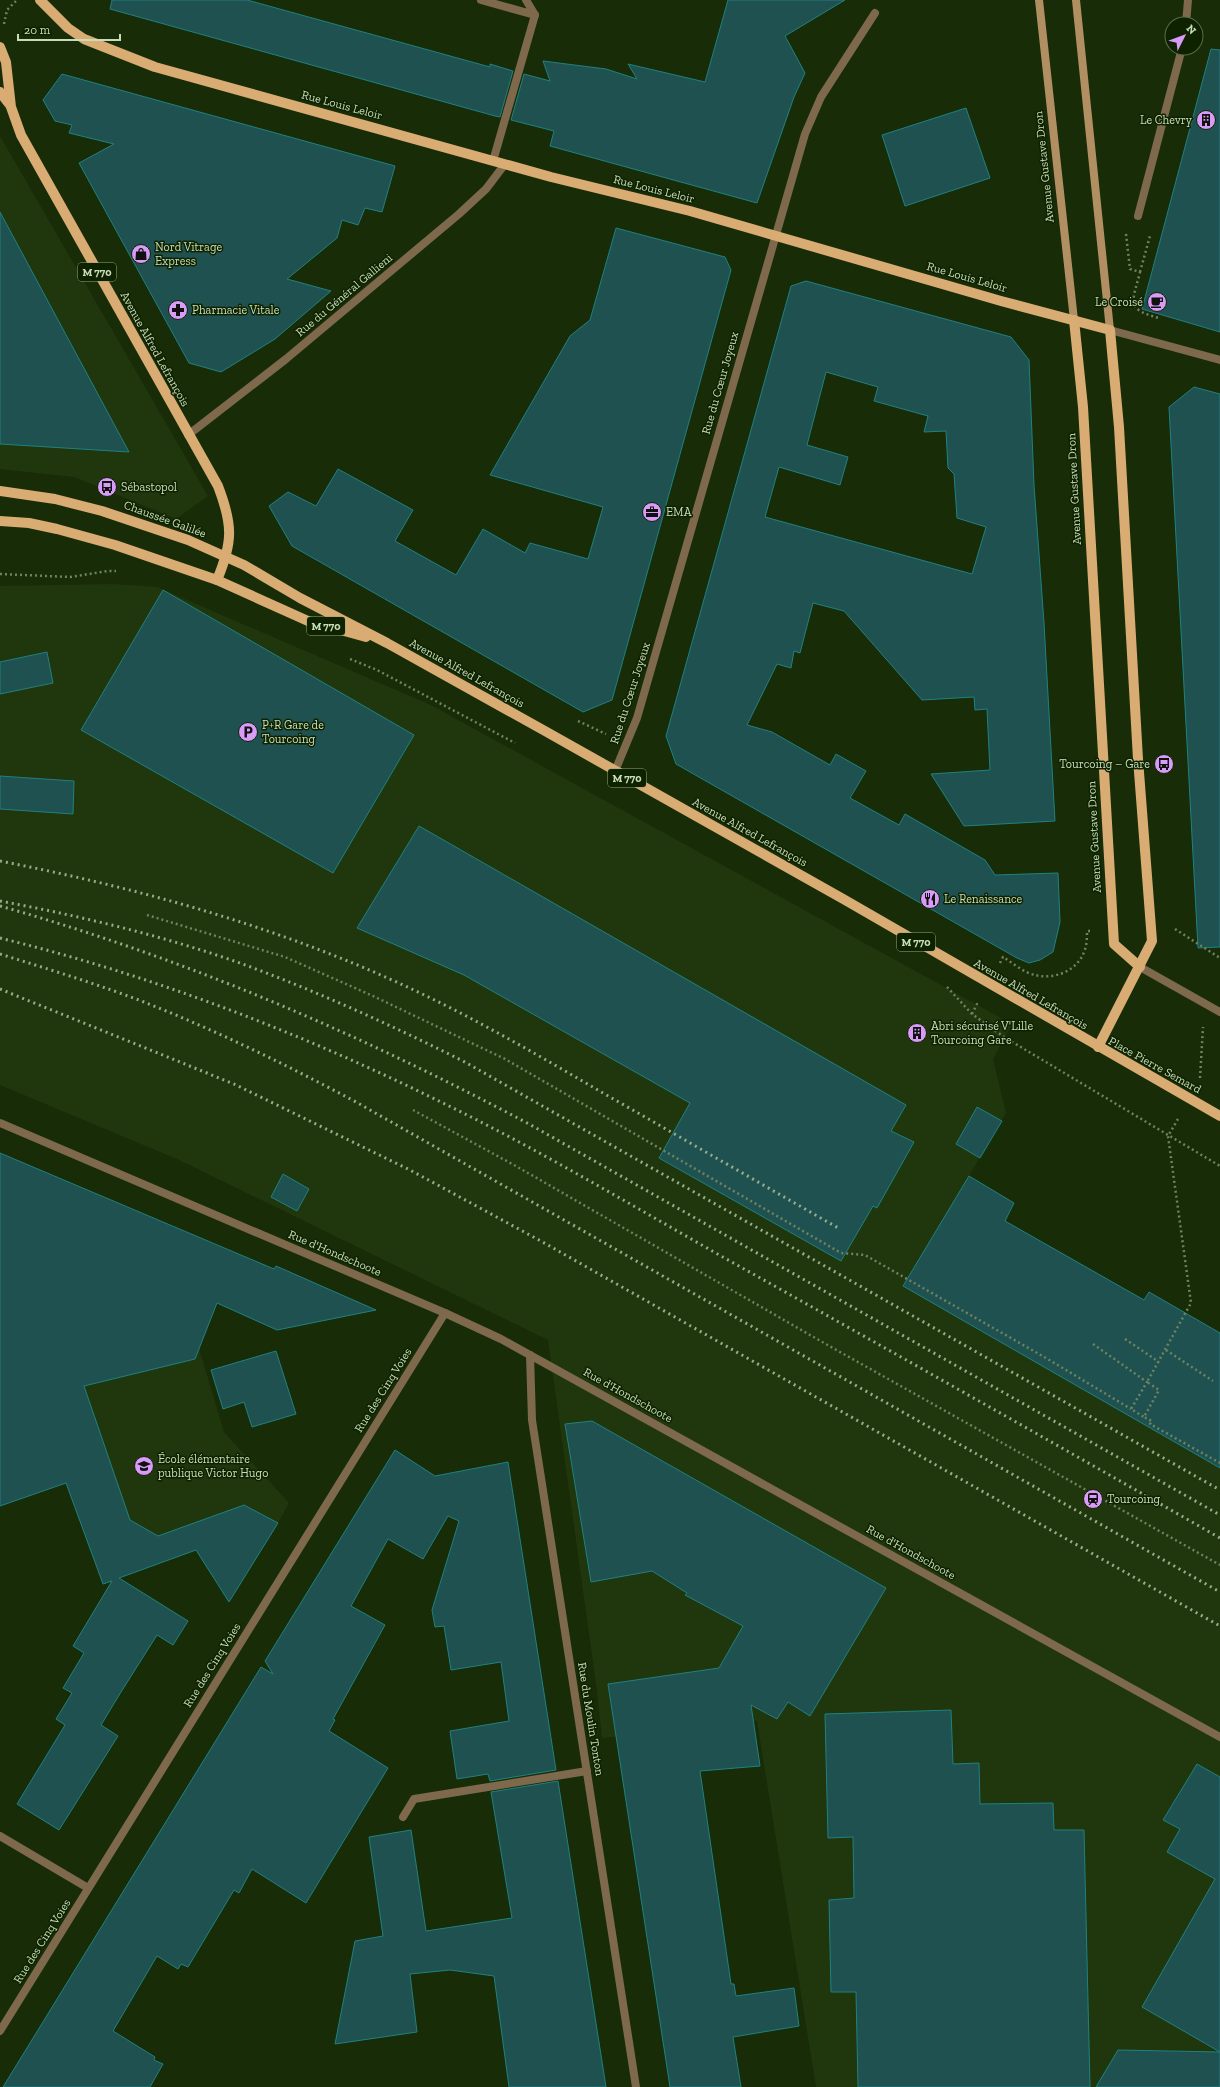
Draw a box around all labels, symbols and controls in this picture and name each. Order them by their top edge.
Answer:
scale bar [18,16,120,42]
north arrow [1164,16,1204,56]
text: N [1183,22,1199,38]
text: 20 m [24,23,51,37]
street label: Rue Louis Leloir [300,87,384,123]
building icon: Le Chevry [1195,109,1217,131]
street label: Avenue Gustave Dron [1031,111,1057,223]
place label: Le Chevry [1140,113,1193,127]
street label: Rue Louis Leloir [612,172,696,206]
place label: Nord Vitrage Express [155,240,222,268]
shop icon: Nord Vitrage Express [130,243,152,265]
street label: Rue du Général Gallieni [293,250,396,339]
street label: Rue Louis Leloir [925,259,1009,295]
road number: M 770 [78,263,116,281]
street label: Avenue Alfred Lefrançois [118,289,192,409]
cafe icon: Le Croisé [1146,291,1168,313]
place label: Le Croisé [1095,295,1143,309]
pharmacy icon: Pharmacie Vitale [167,299,189,321]
place label: Pharmacie Vitale [192,303,280,317]
street label: Rue du Cœur Joyeux [699,330,741,436]
street label: Avenue Gustave Dron [1064,433,1084,545]
bus stop icon: Sébastopol [96,476,118,498]
place label: Sébastopol [121,480,177,494]
street label: Chaussée Galilée [122,498,208,541]
office icon: EMA [641,501,663,523]
place label: EMA [666,505,692,519]
road number: M 770 [307,617,345,635]
street label: Avenue Alfred Lefrançois [407,636,527,710]
street label: Rue du Cœur Joyeux [607,640,653,746]
place label: P+R Gare de Tourcoing [262,718,324,746]
parking icon: P+R Gare de Tourcoing [237,721,259,743]
bus stop icon: Tourcoing – Gare [1153,753,1175,775]
place label: Tourcoing – Gare [1059,757,1150,771]
road number: M 770 [608,769,646,787]
street label: Avenue Gustave Dron [1084,781,1104,893]
street label: Avenue Alfred Lefrançois [690,795,810,869]
restaurant icon: Le Renaissance [919,888,941,910]
place label: Le Renaissance [944,892,1023,906]
road number: M 770 [897,933,935,951]
street label: Avenue Alfred Lefrançois [972,956,1090,1032]
place label: Abri sécurisé V'Lille Tourcoing Gare [931,1019,1033,1047]
building icon: Abri sécurisé V'Lille Tourcoing Gare [906,1022,928,1044]
street label: Place Pierre Semard [1106,1034,1204,1097]
street label: Rue d'Hondschoote [286,1227,384,1279]
street label: Rue des Cinq Voies [351,1345,415,1435]
street label: Rue d'Hondschoote [581,1365,675,1425]
place label: École élémentaire publique Victor Hugo [158,1451,268,1480]
school or university icon: École élémentaire publique Victor Hugo [133,1455,155,1477]
station icon: Tourcoing [1082,1488,1104,1510]
place label: Tourcoing [1107,1492,1161,1506]
street label: Rue d'Hondschoote [864,1522,958,1582]
street label: Rue des Cinq Voies [180,1620,244,1710]
street label: Rue du Moulin Tonton [575,1661,607,1777]
street label: Rue des Cinq Voies [10,1896,74,1986]

